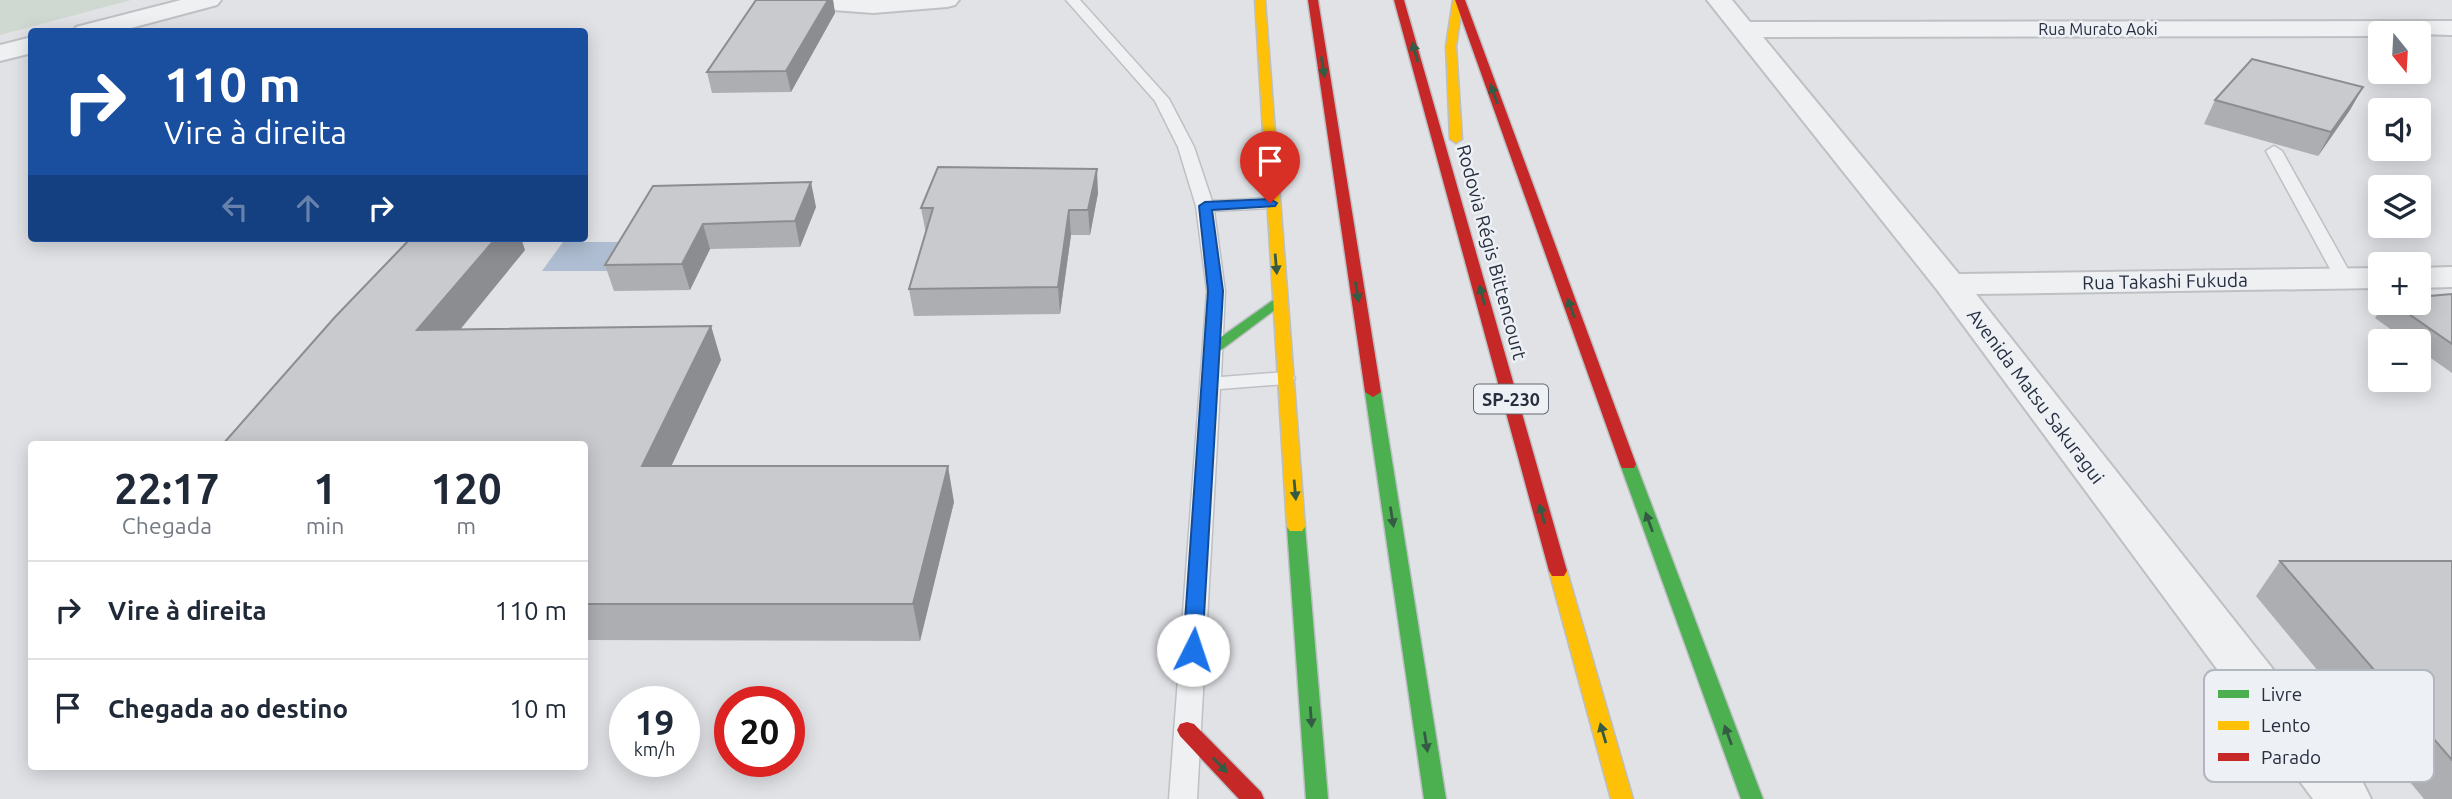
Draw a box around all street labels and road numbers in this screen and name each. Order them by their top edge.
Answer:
street label: Rua Murato Aoki [2038,20,2158,38]
street label: Rodovia Régis Bittencourt [1453,142,1531,363]
street label: Rua Takashi Fukuda [2082,269,2248,293]
street label: Avenida Matsu Sakuragui [1963,304,2109,488]
road number: SP-230 [1474,384,1548,414]

